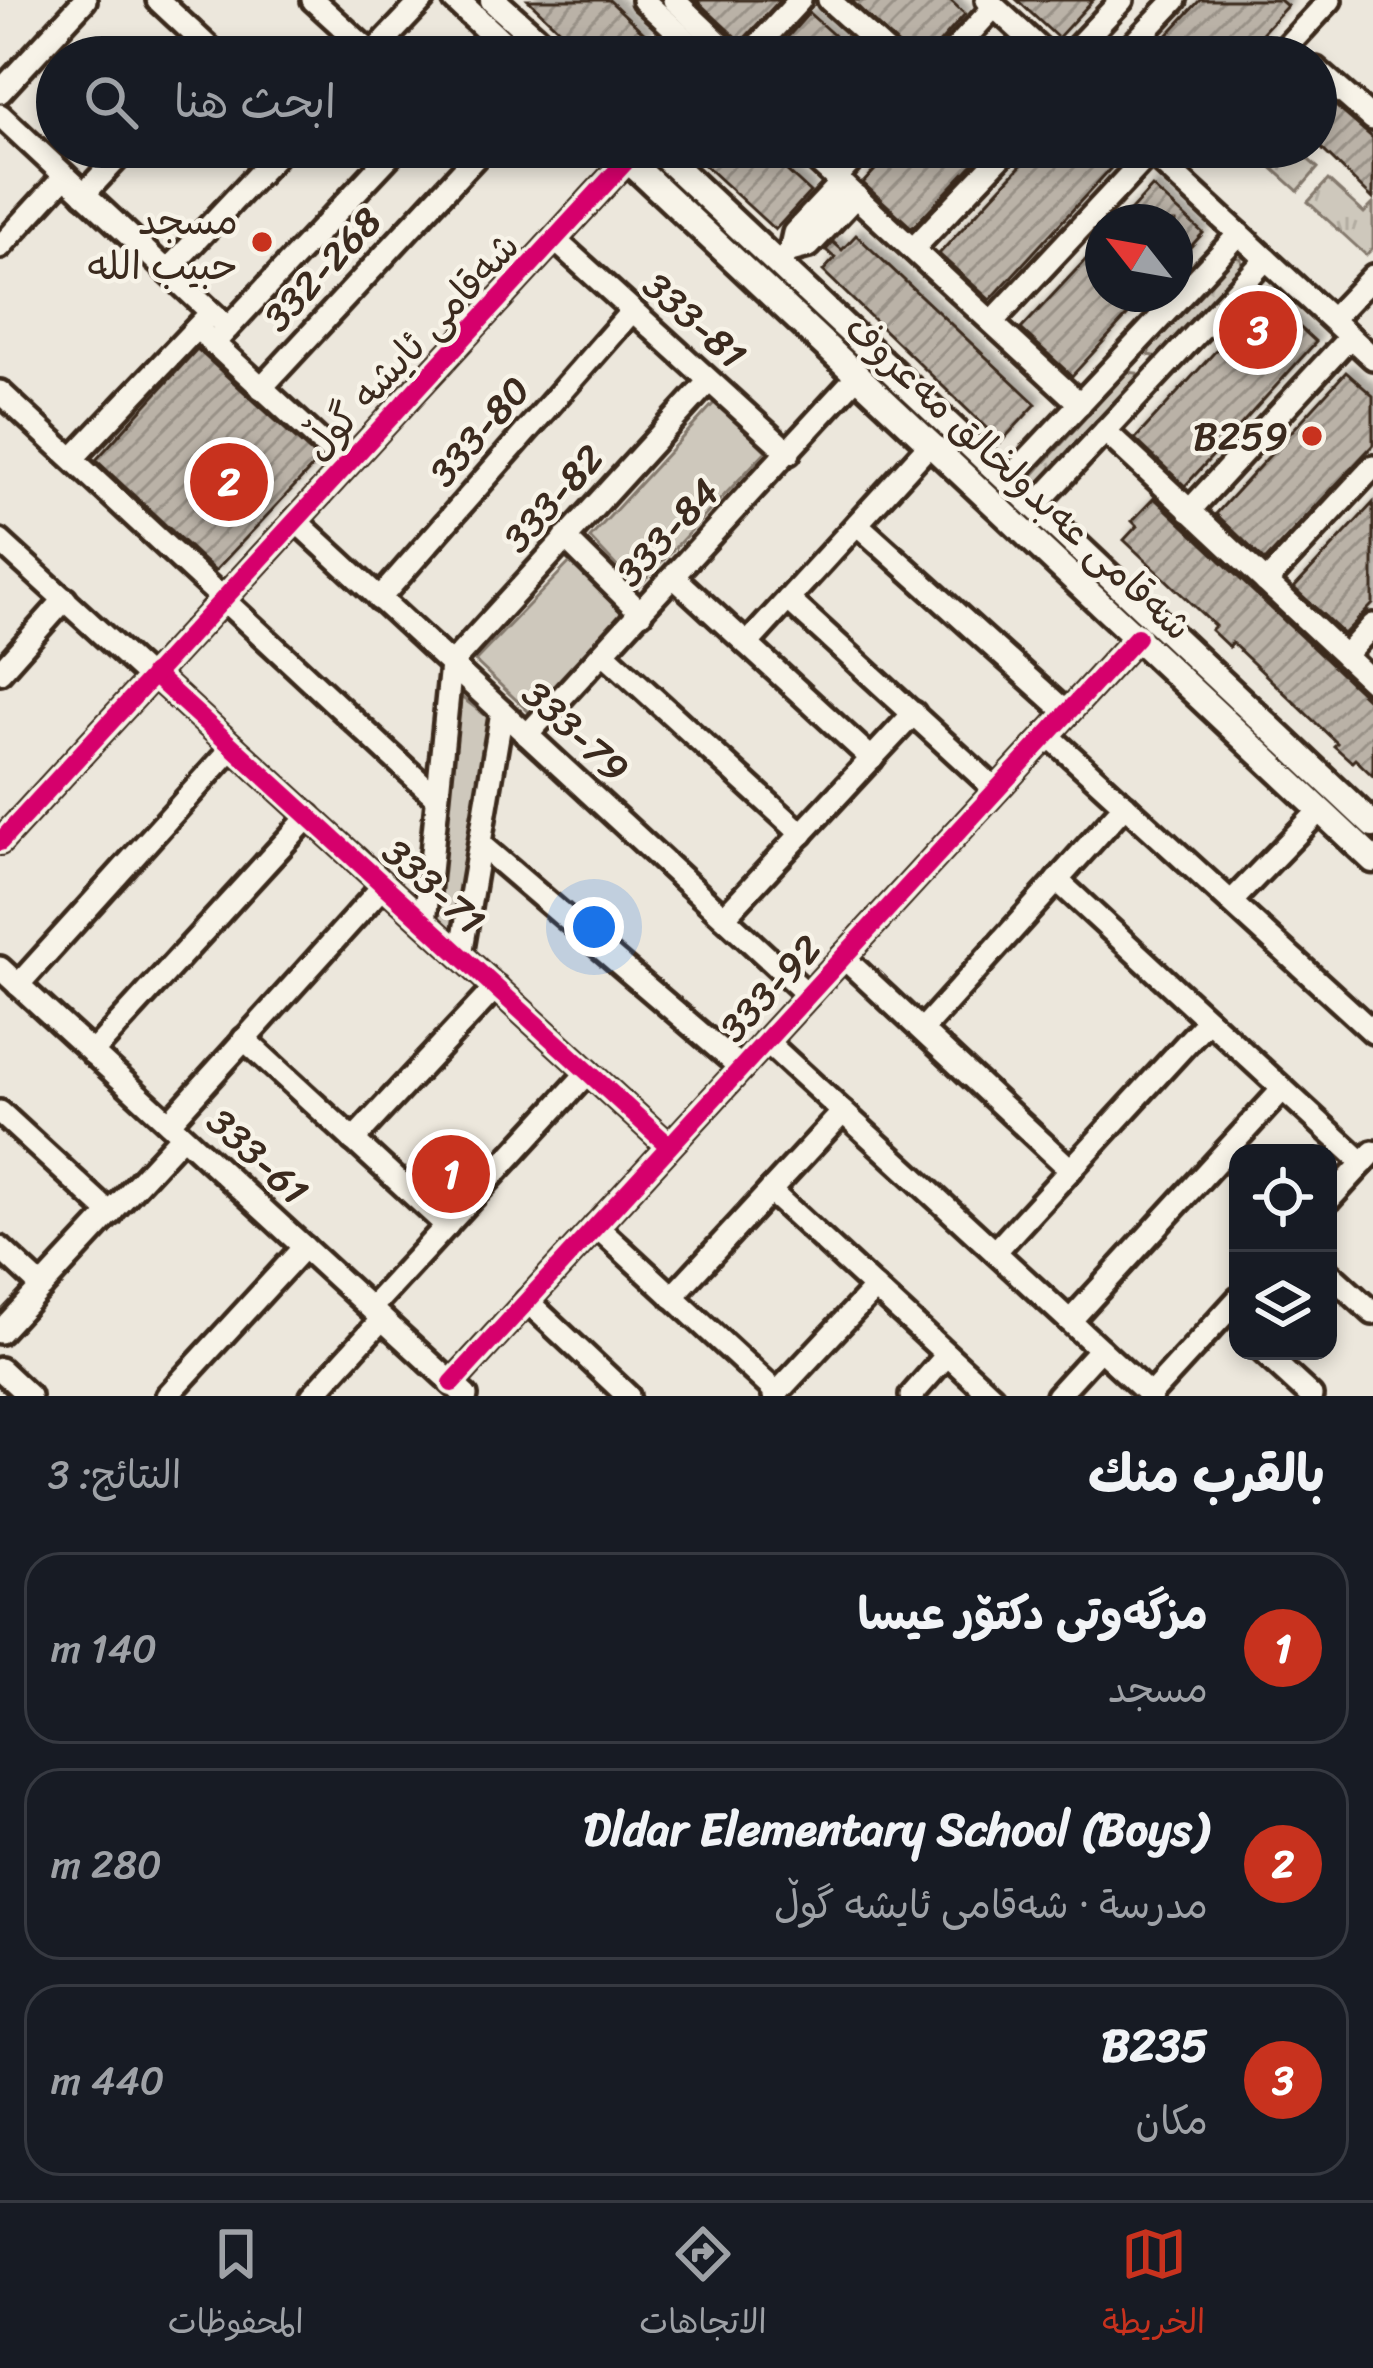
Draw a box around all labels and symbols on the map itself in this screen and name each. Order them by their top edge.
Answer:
place label: مسجد حبيب الله [87,186,238,300]
street label: 332-268 [245,190,399,348]
north arrow [1085,204,1193,312]
street label: شەقامی ئایشە گوڵ [285,215,537,477]
marker: مسجد حبيب الله [249,229,275,255]
street label: 333-81 [626,253,764,387]
pin: 3 [1219,285,1297,375]
street label: شەقامی عەبدولخالق مەعروف [828,296,1210,658]
street label: 333-80 [410,359,548,503]
place label: B259 [1193,402,1288,471]
marker: B259 [1299,423,1325,449]
street label: 333-82 [484,427,622,569]
pin: 2 [190,437,268,527]
street label: 333-84 [597,461,737,603]
street label: 333-79 [505,662,647,800]
street label: 333-71 [366,820,502,952]
your location [564,897,624,957]
street label: 333-92 [701,917,839,1059]
street label: 333-61 [190,1089,326,1223]
pin: 1 [412,1129,490,1219]

